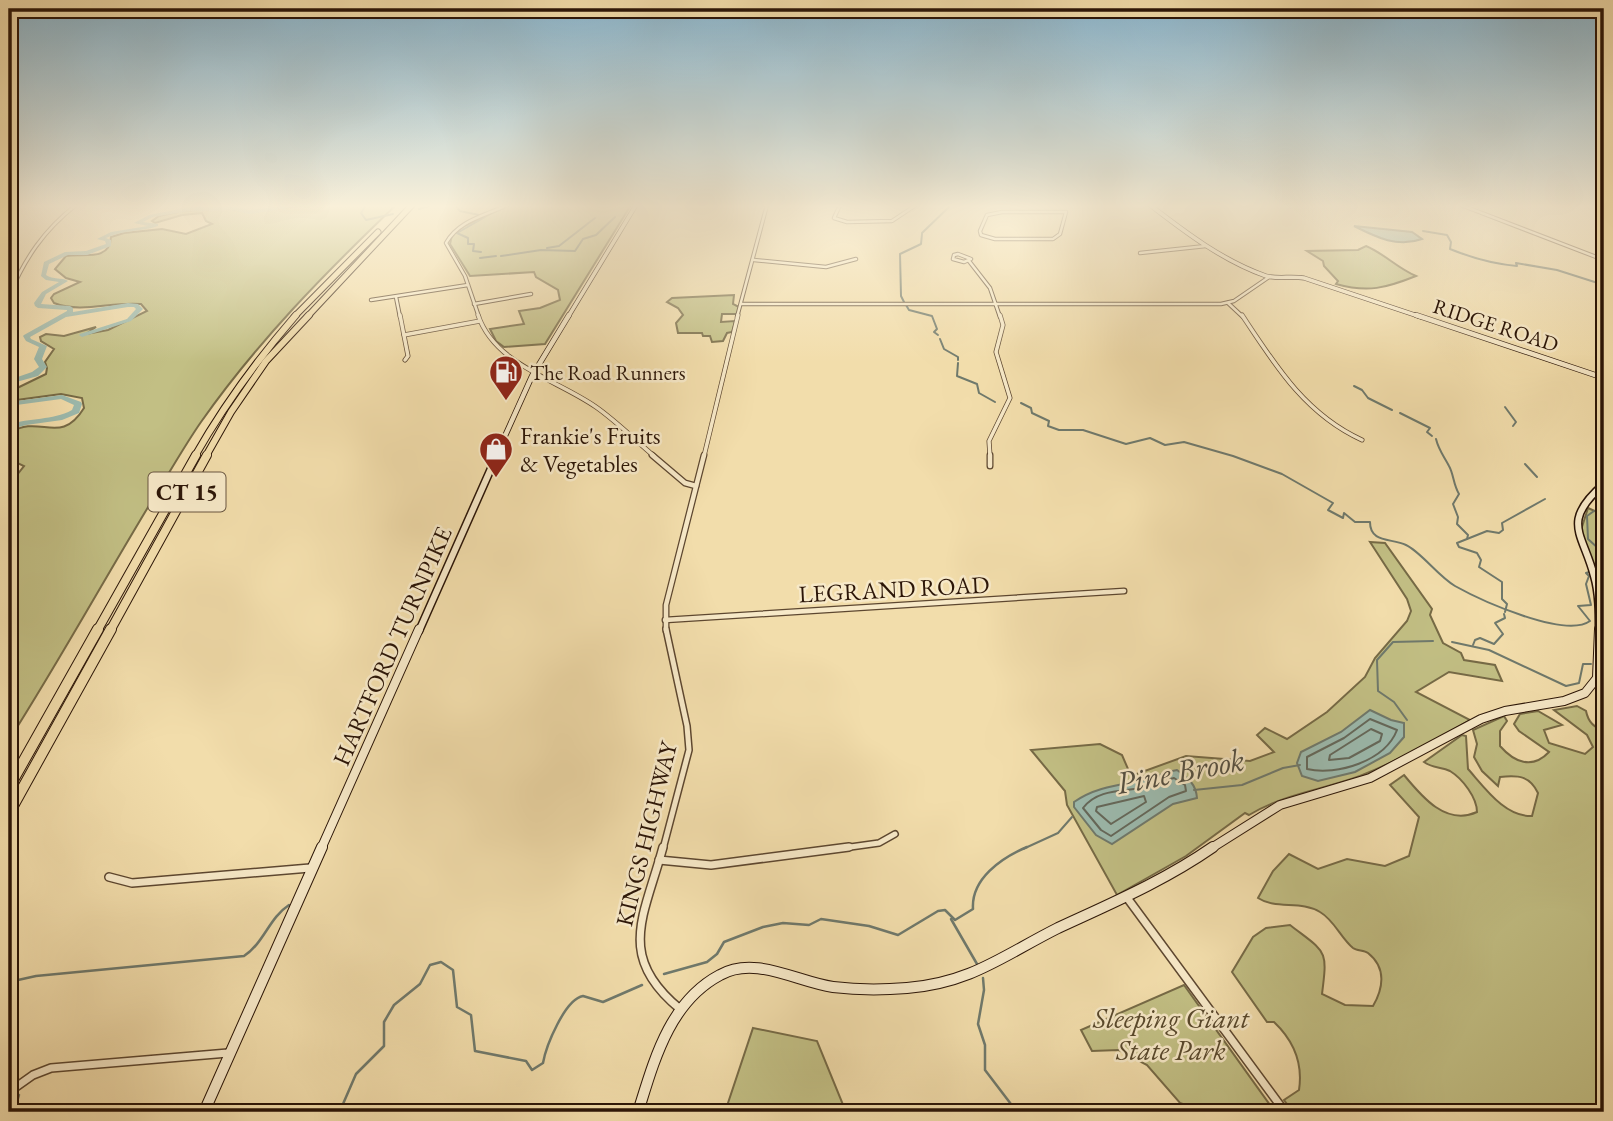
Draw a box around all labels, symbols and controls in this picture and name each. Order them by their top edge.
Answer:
street label: RIDGE ROAD [1430,292,1562,358]
fuel station icon: The Road Runners [487,353,525,402]
place label: The Road Runners [530,359,686,386]
place label: Frankie's Fruits & Vegetables [520,420,661,479]
shop icon: Frankie's Fruits & Vegetables [477,430,515,479]
road number: CT 15 [148,472,226,512]
street label: HARTFORD TURNPIKE [325,522,459,770]
street label: LEGRAND ROAD [798,569,990,609]
street label: KINGS HIGHWAY [608,737,684,929]
water label: Pine Brook [1112,738,1248,804]
park label: Sleeping Giant State Park [1092,1000,1251,1068]

